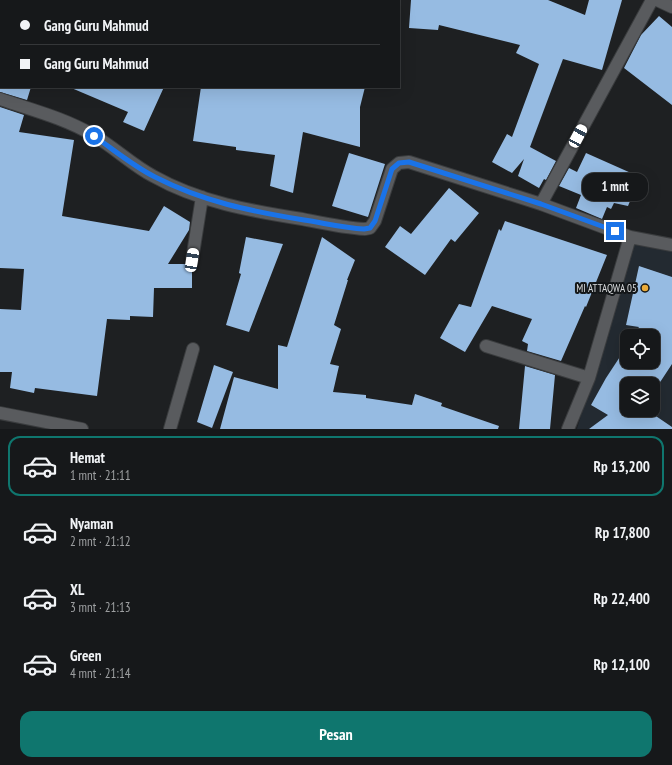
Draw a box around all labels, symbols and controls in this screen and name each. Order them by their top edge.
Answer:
text: Gang Guru Mahmud [44,16,149,35]
text: Gang Guru Mahmud [44,54,149,73]
car [567,123,589,149]
route start [85,127,103,145]
callout: 1 mnt [582,173,648,201]
text: 1 mnt [601,178,629,195]
route end [606,222,624,240]
car [184,247,200,273]
place label: MI ATTAQWA 05 [576,281,637,295]
marker: MI ATTAQWA 05 [640,283,650,293]
map controls [620,329,660,417]
button: locate [620,329,660,369]
button: layers [620,377,660,417]
icon: car [22,448,58,484]
text: Hemat [70,448,105,467]
text: Rp 13,200 [594,457,650,476]
text: 1 mnt · 21:11 [70,467,131,484]
icon: car [22,514,58,550]
text: Nyaman [70,514,113,533]
text: Rp 17,800 [595,523,650,542]
text: 2 mnt · 21:12 [70,533,131,550]
icon: car [22,580,58,616]
text: XL [70,580,84,599]
text: Rp 22,400 [594,589,650,608]
text: 3 mnt · 21:13 [70,599,131,616]
icon: car [22,646,58,682]
text: Green [70,646,102,665]
text: Rp 12,100 [594,655,650,674]
text: 4 mnt · 21:14 [70,665,131,682]
button: Pesan [20,711,652,757]

